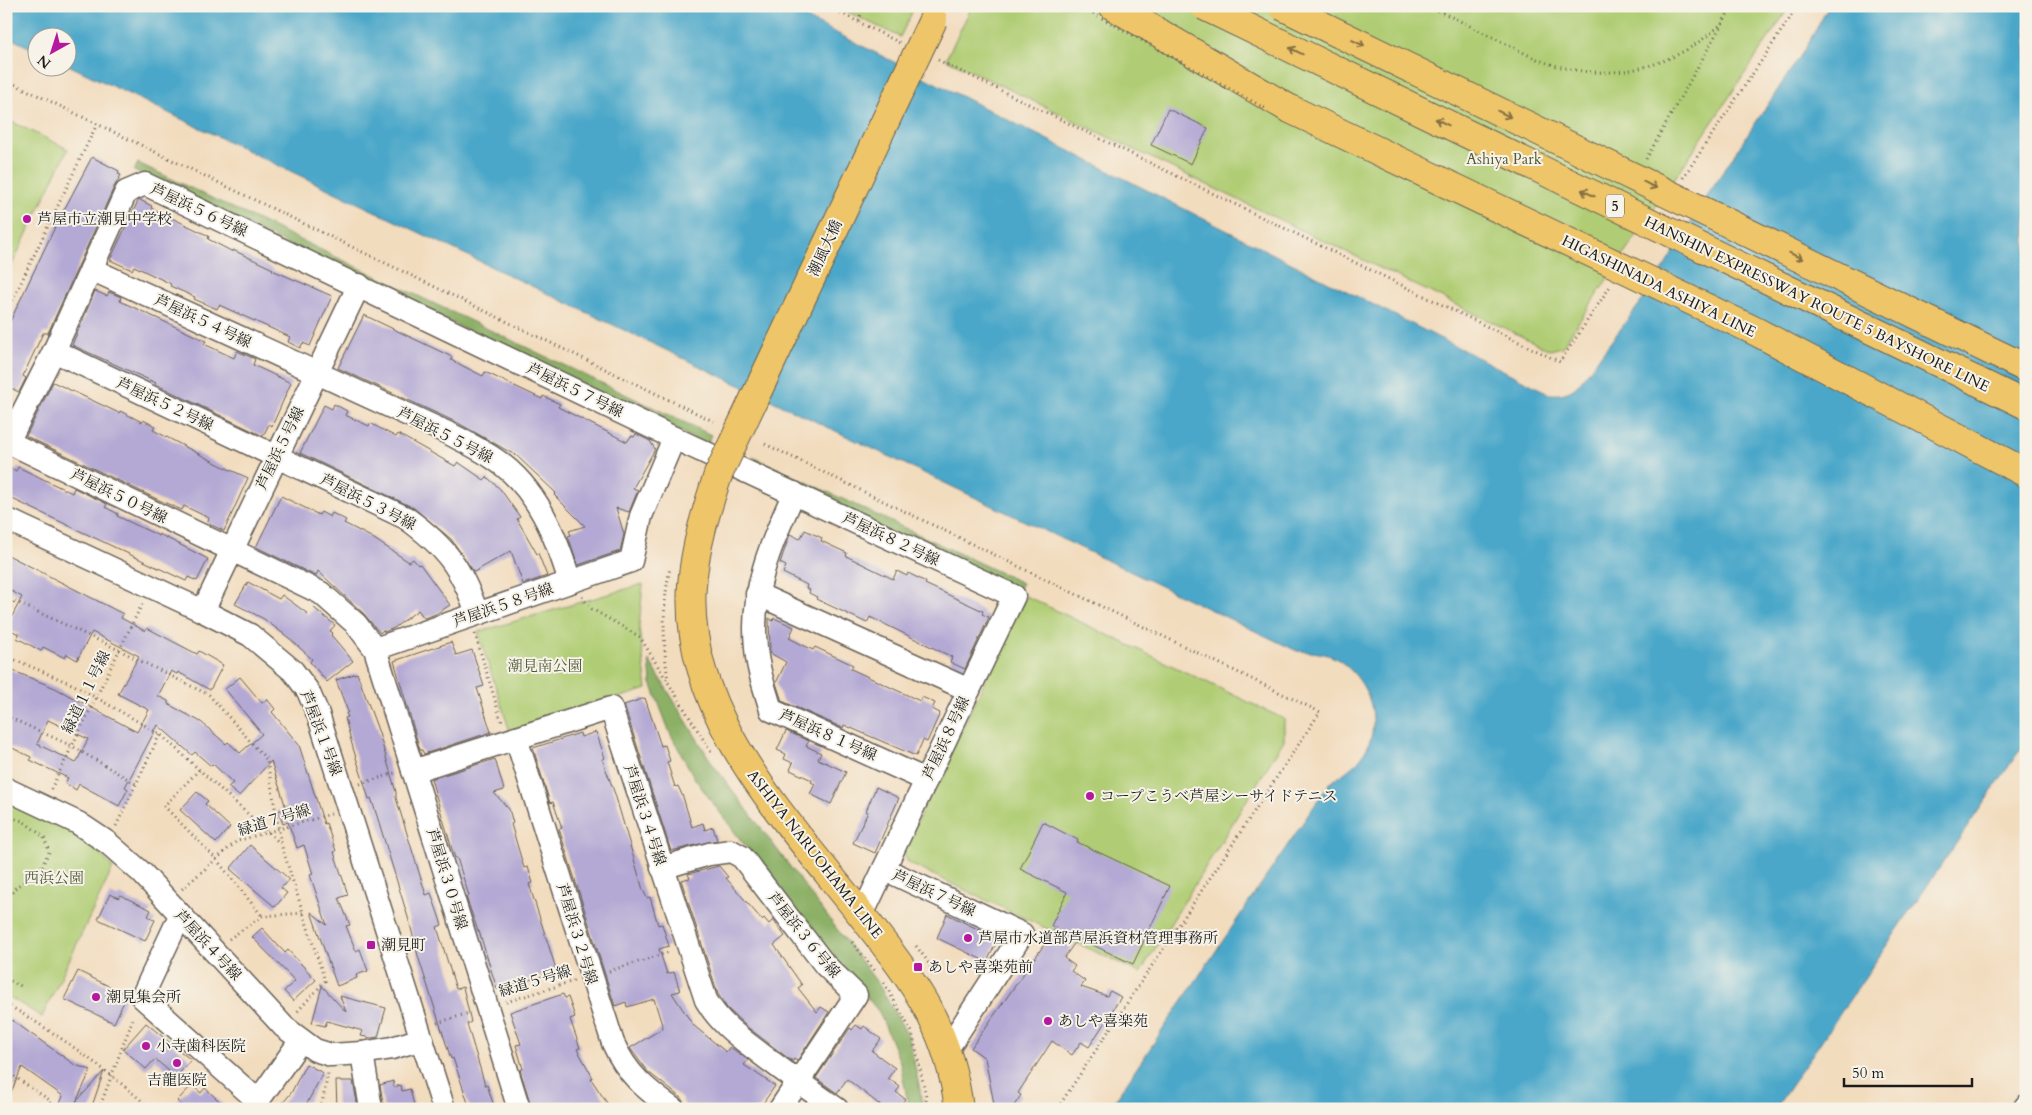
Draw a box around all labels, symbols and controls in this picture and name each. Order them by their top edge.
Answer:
north arrow [28,28,78,78]
one-way arrow [1350,39,1365,48]
one-way arrow [1289,46,1304,55]
text: N [33,51,55,73]
one-way arrow [1496,110,1511,119]
one-way arrow [1435,117,1450,126]
park label: Ashiya Park [1466,149,1542,169]
street label: 芦屋浜５６号線 [147,179,251,241]
one-way arrow [1642,181,1657,190]
one-way arrow [1581,188,1596,197]
road number: 5 [1606,195,1624,218]
place label: 芦屋市立潮見中学校 [37,209,172,229]
street label: HANSHIN EXPRESSWAY ROUTE 5 BAYSHORE LINE [1641,211,1993,397]
marker: 芦屋市立潮見中学校 [21,213,33,225]
street label: 潮風大橋 [803,217,847,279]
street label: HIGASHINADA ASHIYA LINE [1559,230,1759,342]
one-way arrow [1788,252,1803,261]
street label: 芦屋浜５４号線 [151,290,255,352]
street label: 芦屋浜５７号線 [523,358,627,422]
street label: 芦屋浜５２号線 [113,373,217,435]
street label: 芦屋浜５５号線 [394,402,496,468]
street label: 芦屋浜５号線 [251,403,309,493]
street label: 芦屋浜５０号線 [67,464,171,528]
street label: 芦屋浜５３号線 [317,469,419,535]
street label: 芦屋浜８２号線 [839,508,943,570]
street label: 芦屋浜５８号線 [450,578,556,632]
street label: 緑道１１号線 [57,647,115,737]
park label: 潮見南公園 [507,656,583,676]
street label: 芦屋浜１号線 [296,687,346,779]
street label: 芦屋浜８号線 [918,693,974,783]
street label: 芦屋浜８１号線 [776,705,880,765]
street label: 芦屋浜３４号線 [619,762,671,868]
street label: ASHIYA NARUOHAMA LINE [743,765,887,943]
place label: コープこうべ芦屋シーサイドテニス [1100,786,1338,806]
marker: コープこうべ芦屋シーサイドテニス [1084,790,1096,802]
street label: 緑道７号線 [235,799,313,841]
street label: 芦屋浜３０号線 [422,826,472,932]
street label: 芦屋浜７号線 [889,865,979,921]
park label: 西浜公園 [24,868,84,888]
street label: 芦屋浜３２号線 [552,881,602,987]
street label: 芦屋浜３６号線 [763,888,845,982]
street label: 芦屋浜４号線 [170,905,246,985]
place label: 芦屋市水道部芦屋浜資材管理事務所 [978,928,1218,948]
marker: 芦屋市水道部芦屋浜資材管理事務所 [962,932,974,944]
place label: 潮見町 [381,935,426,955]
marker: 潮見町 [365,939,377,951]
place label: あしや喜楽苑前 [928,957,1033,977]
street label: 緑道５号線 [496,960,574,1002]
marker: あしや喜楽苑前 [912,961,924,973]
place label: 潮見集会所 [106,987,181,1007]
marker: 潮見集会所 [90,991,102,1003]
place label: あしや喜楽苑 [1058,1011,1148,1031]
marker: あしや喜楽苑 [1042,1015,1054,1027]
place label: 小寺歯科医院 [156,1036,246,1056]
marker: 小寺歯科医院 [140,1040,152,1052]
scale bar [1844,1055,1972,1087]
marker: 吉龍医院 [171,1057,183,1069]
text: 50 m [1852,1063,1884,1083]
place label: 吉龍医院 [147,1070,207,1090]

